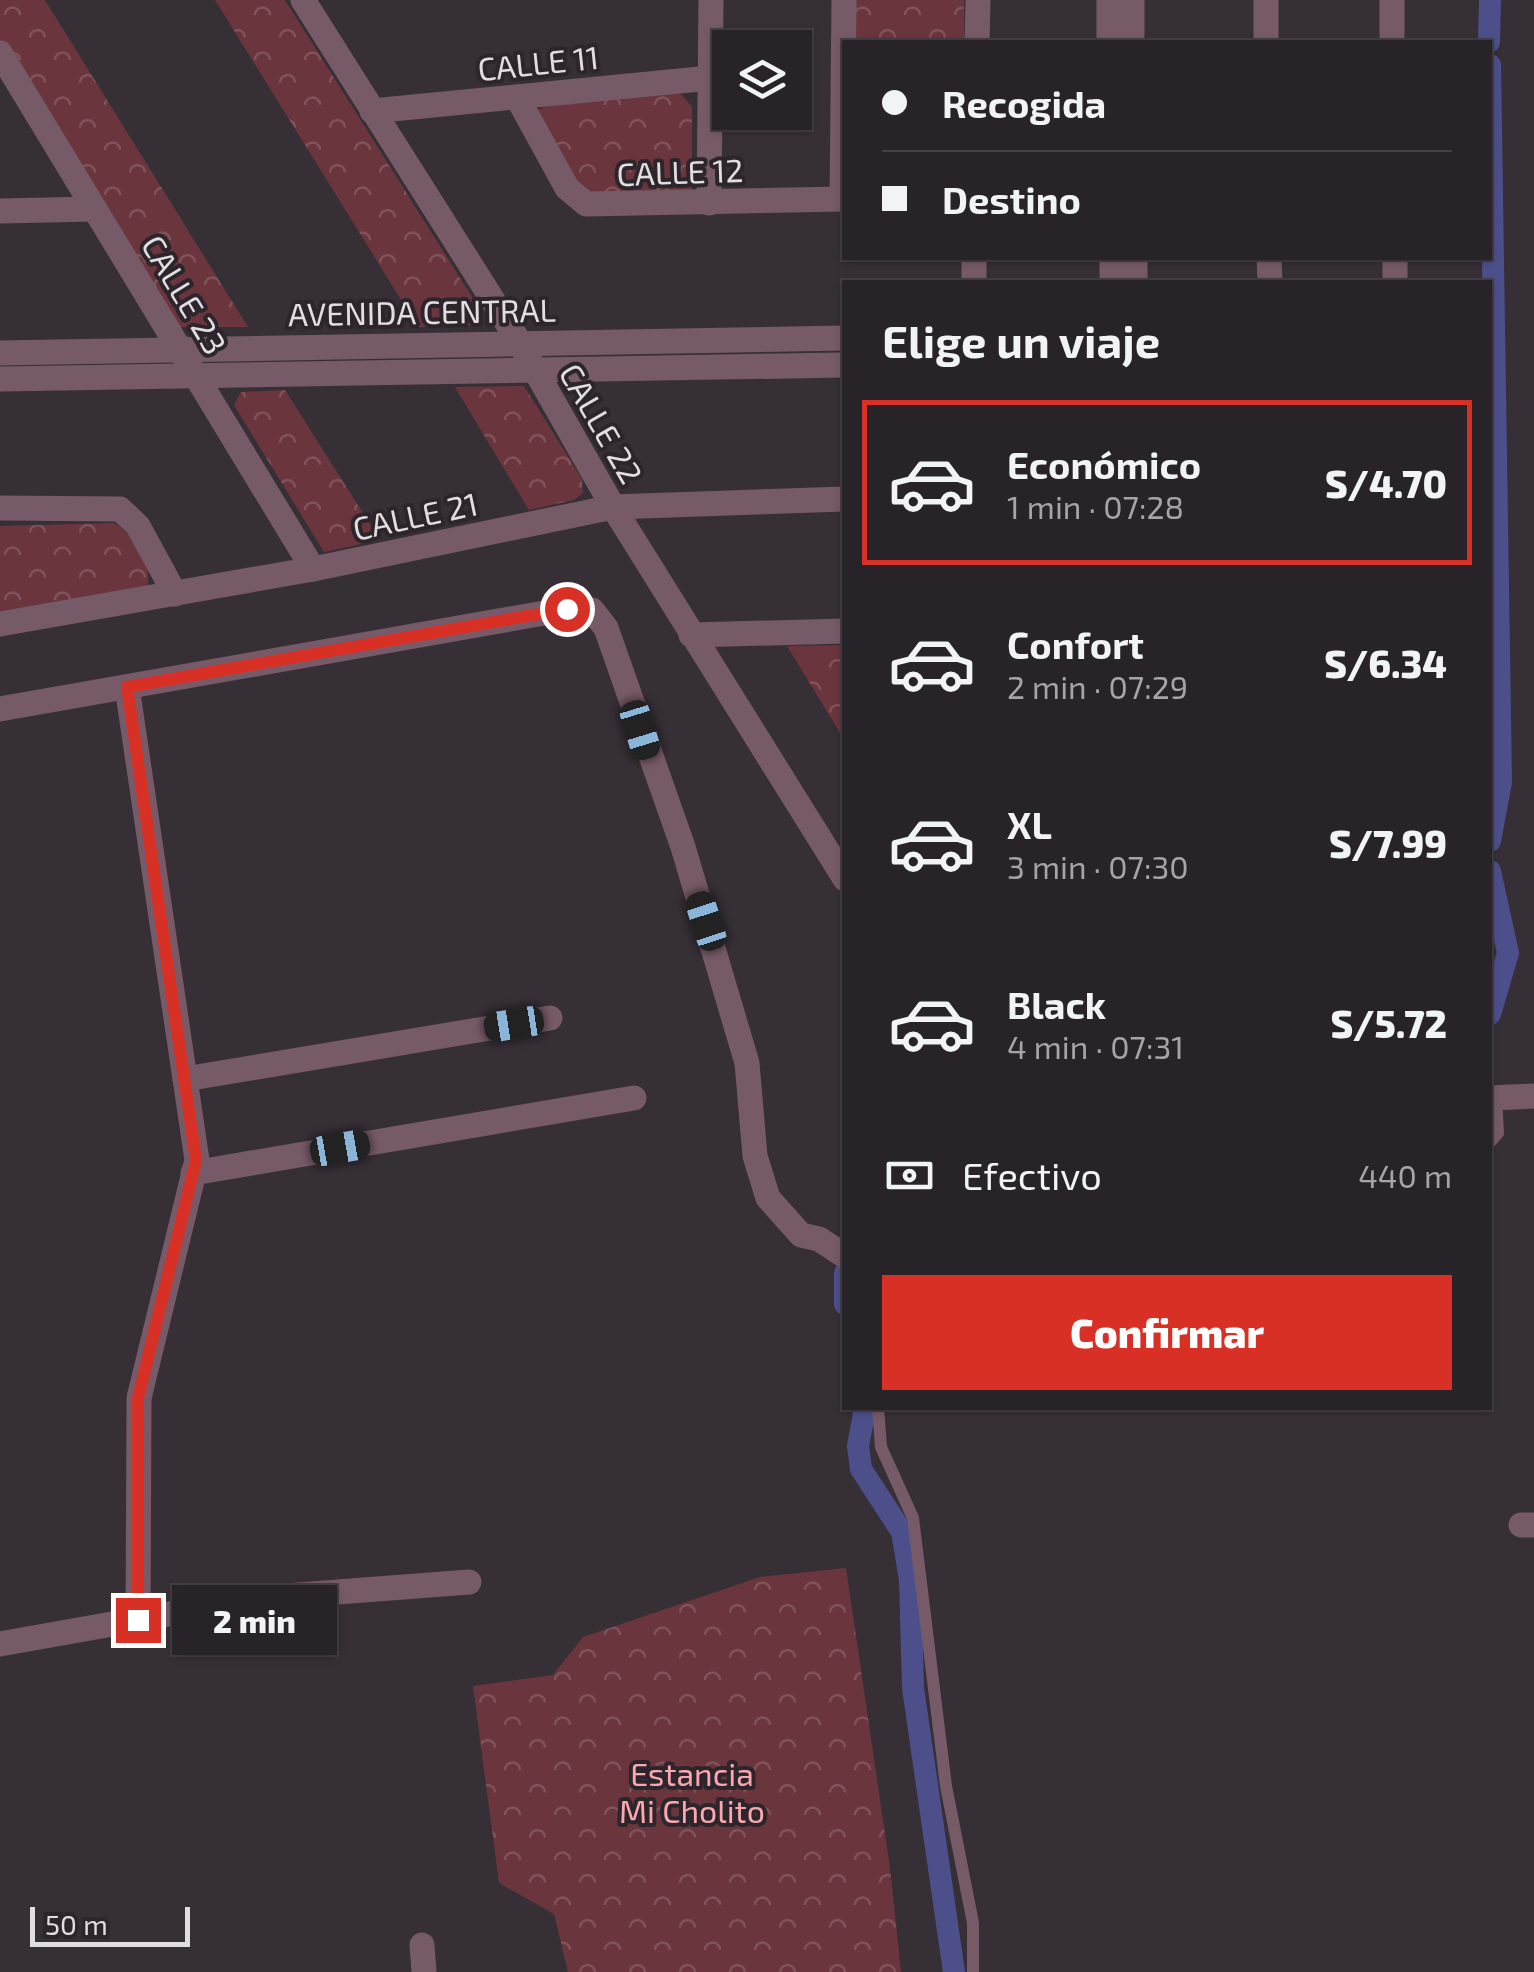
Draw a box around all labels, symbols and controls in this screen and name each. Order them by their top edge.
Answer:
map controls [712,30,812,130]
button: layers [712,30,812,130]
street label: CALLE 11 [476,37,600,87]
text: Recogida [942,80,1106,126]
street label: CALLE 12 [616,150,744,192]
text: Destino [942,176,1081,222]
street label: CALLE 23 [135,228,235,360]
street label: AVENIDA CENTRAL [288,290,556,332]
text: Elige un viaje [882,313,1160,367]
street label: CALLE 22 [553,356,651,490]
icon: car [887,438,977,528]
text: Económico [1007,441,1201,487]
text: S/4.70 [1325,460,1447,506]
street label: CALLE 21 [349,483,481,547]
text: 1 min · 07:28 [1007,487,1184,525]
route start [545,587,590,632]
icon: car [887,618,977,708]
text: Confort [1007,621,1144,667]
text: S/6.34 [1324,640,1447,686]
text: 2 min · 07:29 [1007,667,1188,705]
car [617,697,663,763]
icon: car [887,798,977,888]
text: XL [1007,801,1052,847]
text: S/7.99 [1329,820,1447,866]
text: 3 min · 07:30 [1007,847,1189,885]
car [682,888,730,954]
icon: car [887,978,977,1068]
text: Black [1007,981,1106,1027]
text: S/5.72 [1331,1000,1447,1046]
car [482,1004,546,1044]
text: 4 min · 07:31 [1007,1027,1184,1065]
car [308,1128,372,1168]
icon: cash [882,1148,937,1203]
text: Efectivo [962,1152,1102,1198]
text: 440 m [1358,1156,1452,1194]
button: Confirmar [882,1275,1452,1390]
callout: 2 min [173,1585,338,1655]
route end [116,1598,161,1643]
text: 2 min [213,1601,296,1639]
park label: Estancia Mi Cholito [619,1754,765,1829]
scale bar [30,1902,190,1946]
text: 50 m [45,1907,108,1941]

